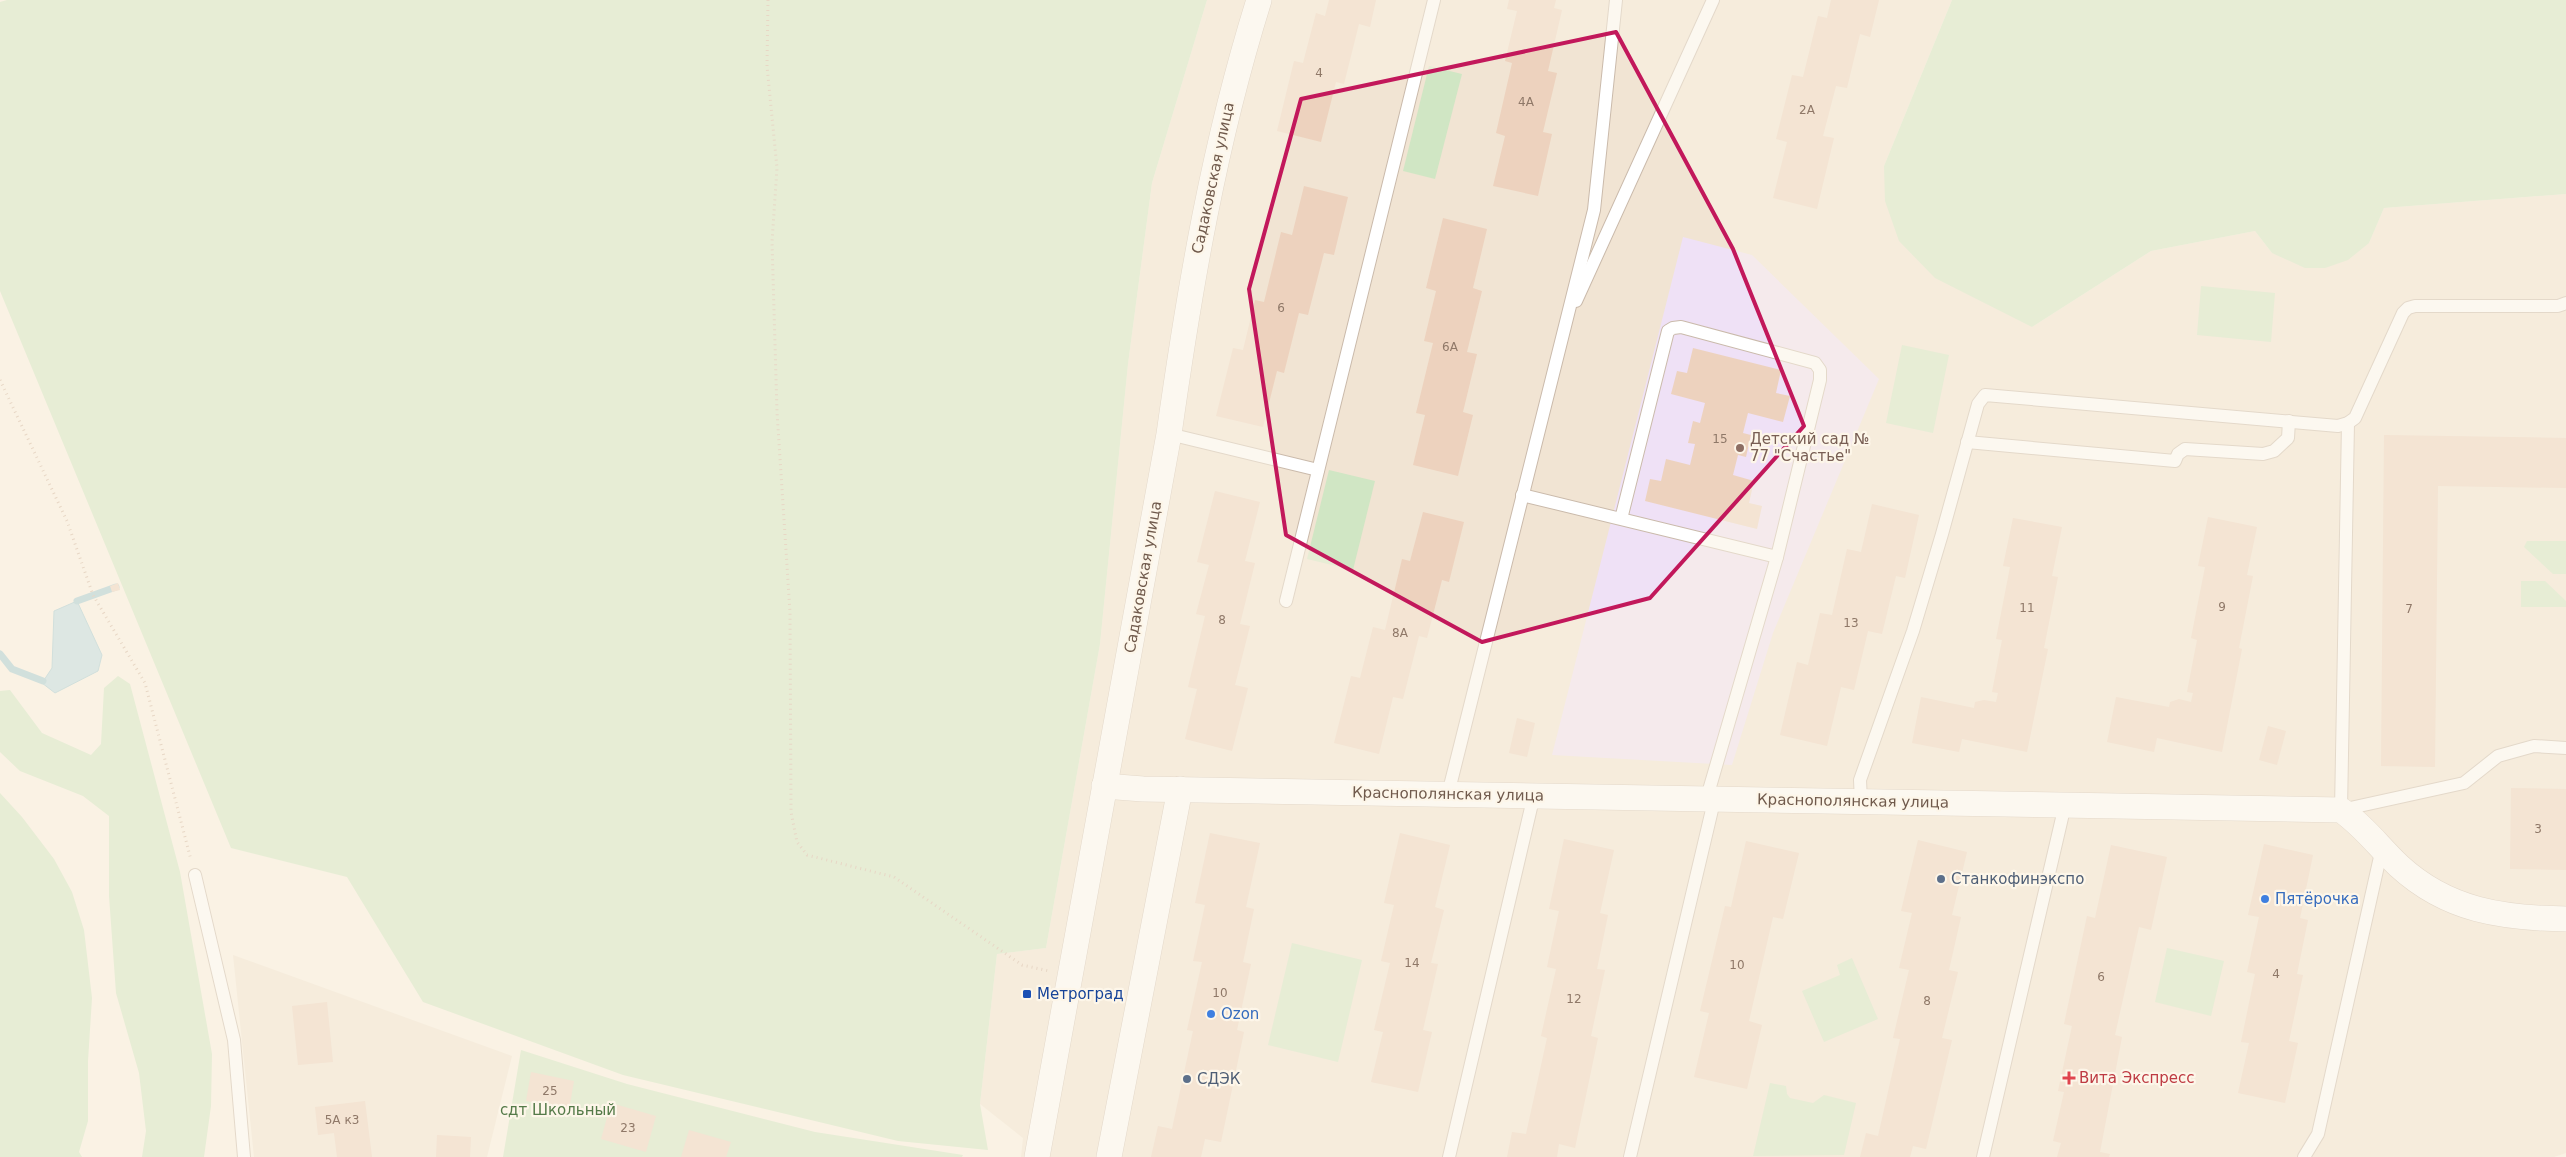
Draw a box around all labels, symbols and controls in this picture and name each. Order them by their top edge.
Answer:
house number: 4 [1315,66,1323,80]
house number: 4А [1518,95,1535,109]
street label: Садаковская улица [1188,101,1238,255]
house number: 2А [1799,103,1816,117]
house number: 6 [1277,301,1285,315]
house number: 6А [1442,340,1459,354]
place label: Детский сад № 77 "Счастье" [1750,430,1869,465]
house number: 15 [1712,432,1728,446]
marker: Детский сад № 77 "Счастье" [1734,442,1746,454]
street label: Садаковская улица [1121,499,1165,655]
house number: 9 [2218,600,2226,614]
house number: 11 [2019,601,2035,615]
house number: 7 [2405,602,2413,616]
house number: 8 [1218,613,1226,627]
house number: 13 [1843,616,1859,630]
house number: 8А [1392,626,1409,640]
street label: Краснополянская улица [1352,783,1544,805]
street label: Краснополянская улица [1757,790,1949,812]
house number: 3 [2534,822,2542,836]
place label: Станкофинэкспо [1951,870,2084,888]
marker: Станкофинэкспо [1935,873,1947,885]
place label: Пятёрочка [2275,890,2359,908]
marker: Пятёрочка [2259,893,2271,905]
house number: 14 [1404,956,1420,970]
house number: 10 [1729,958,1745,972]
house number: 4 [2272,967,2280,981]
house number: 6 [2097,970,2105,984]
place label: Метроград [1037,985,1124,1003]
house number: 10 [1212,986,1228,1000]
marker: Метроград [1021,988,1033,1000]
house number: 12 [1566,992,1582,1006]
house number: 8 [1923,994,1931,1008]
place label: Ozon [1221,1005,1259,1023]
marker: Ozon [1205,1008,1217,1020]
place label: Вита Экспресс [2079,1069,2195,1087]
place label: СДЭК [1197,1070,1241,1088]
marker: Вита Экспресс [2063,1072,2075,1084]
marker: СДЭК [1181,1073,1193,1085]
house number: 25 [542,1084,558,1098]
park label: сдт Школьный [500,1101,616,1119]
house number: 5А к3 [325,1113,359,1127]
house number: 23 [620,1121,636,1135]

